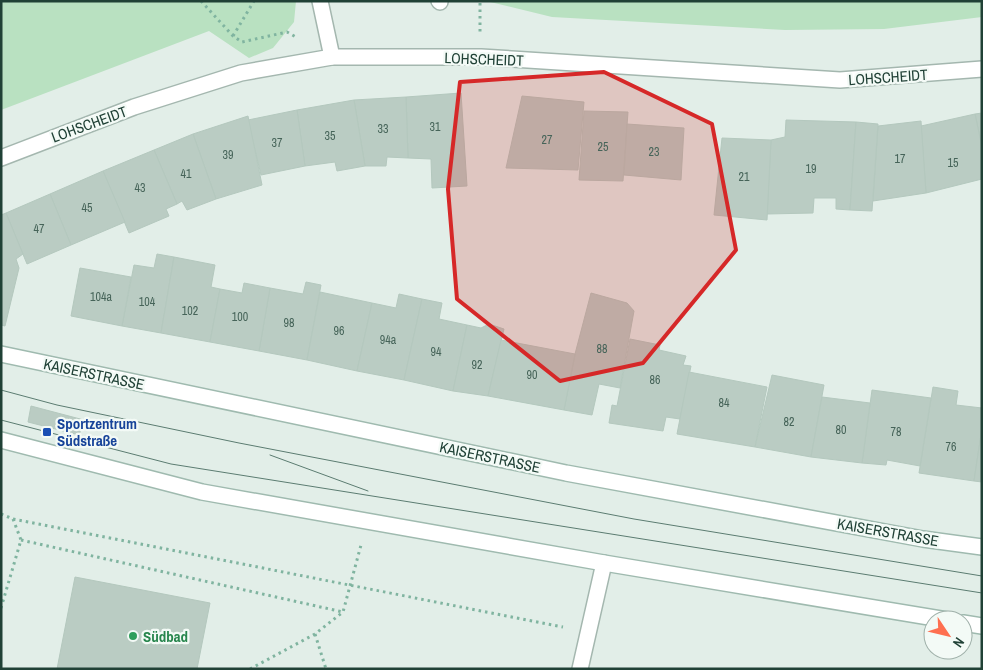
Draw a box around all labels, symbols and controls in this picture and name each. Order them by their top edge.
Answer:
street label: LOHSCHEIDT [444,47,524,71]
street label: LOHSCHEIDT [848,64,929,90]
street label: LOHSCHEIDT [48,100,130,147]
house number: 31 [430,119,441,135]
house number: 33 [378,121,388,137]
house number: 35 [325,128,336,144]
house number: 27 [542,132,553,148]
house number: 37 [272,135,283,151]
house number: 25 [598,139,609,155]
house number: 23 [649,144,659,160]
house number: 39 [223,147,233,163]
house number: 17 [895,151,906,167]
house number: 15 [948,155,959,171]
house number: 19 [806,161,816,177]
house number: 41 [181,166,192,182]
house number: 21 [739,169,750,185]
house number: 43 [135,180,145,196]
house number: 45 [82,200,93,216]
house number: 47 [34,221,45,237]
house number: 104a [90,289,112,305]
house number: 104 [139,294,156,310]
house number: 102 [182,303,198,319]
house number: 100 [232,309,248,325]
house number: 98 [284,315,294,331]
house number: 96 [334,323,344,339]
house number: 94a [380,332,397,348]
house number: 88 [597,341,607,357]
house number: 94 [431,344,442,360]
street label: KAISERSTRASSE [42,353,146,395]
house number: 92 [472,357,482,373]
house number: 90 [527,367,537,383]
house number: 86 [650,372,660,388]
house number: 84 [719,395,730,411]
place label: Sportzentrum Südstraße [57,413,137,451]
house number: 82 [784,414,794,430]
house number: 80 [836,422,846,438]
house number: 78 [891,424,901,440]
marker: Sportzentrum Südstraße [41,426,53,438]
street label: KAISERSTRASSE [438,436,542,478]
house number: 76 [946,439,956,455]
street label: KAISERSTRASSE [836,513,940,551]
north arrow [923,610,973,660]
place label: Südbad [143,626,188,647]
marker: Südbad [127,630,139,642]
text: N [949,634,968,651]

